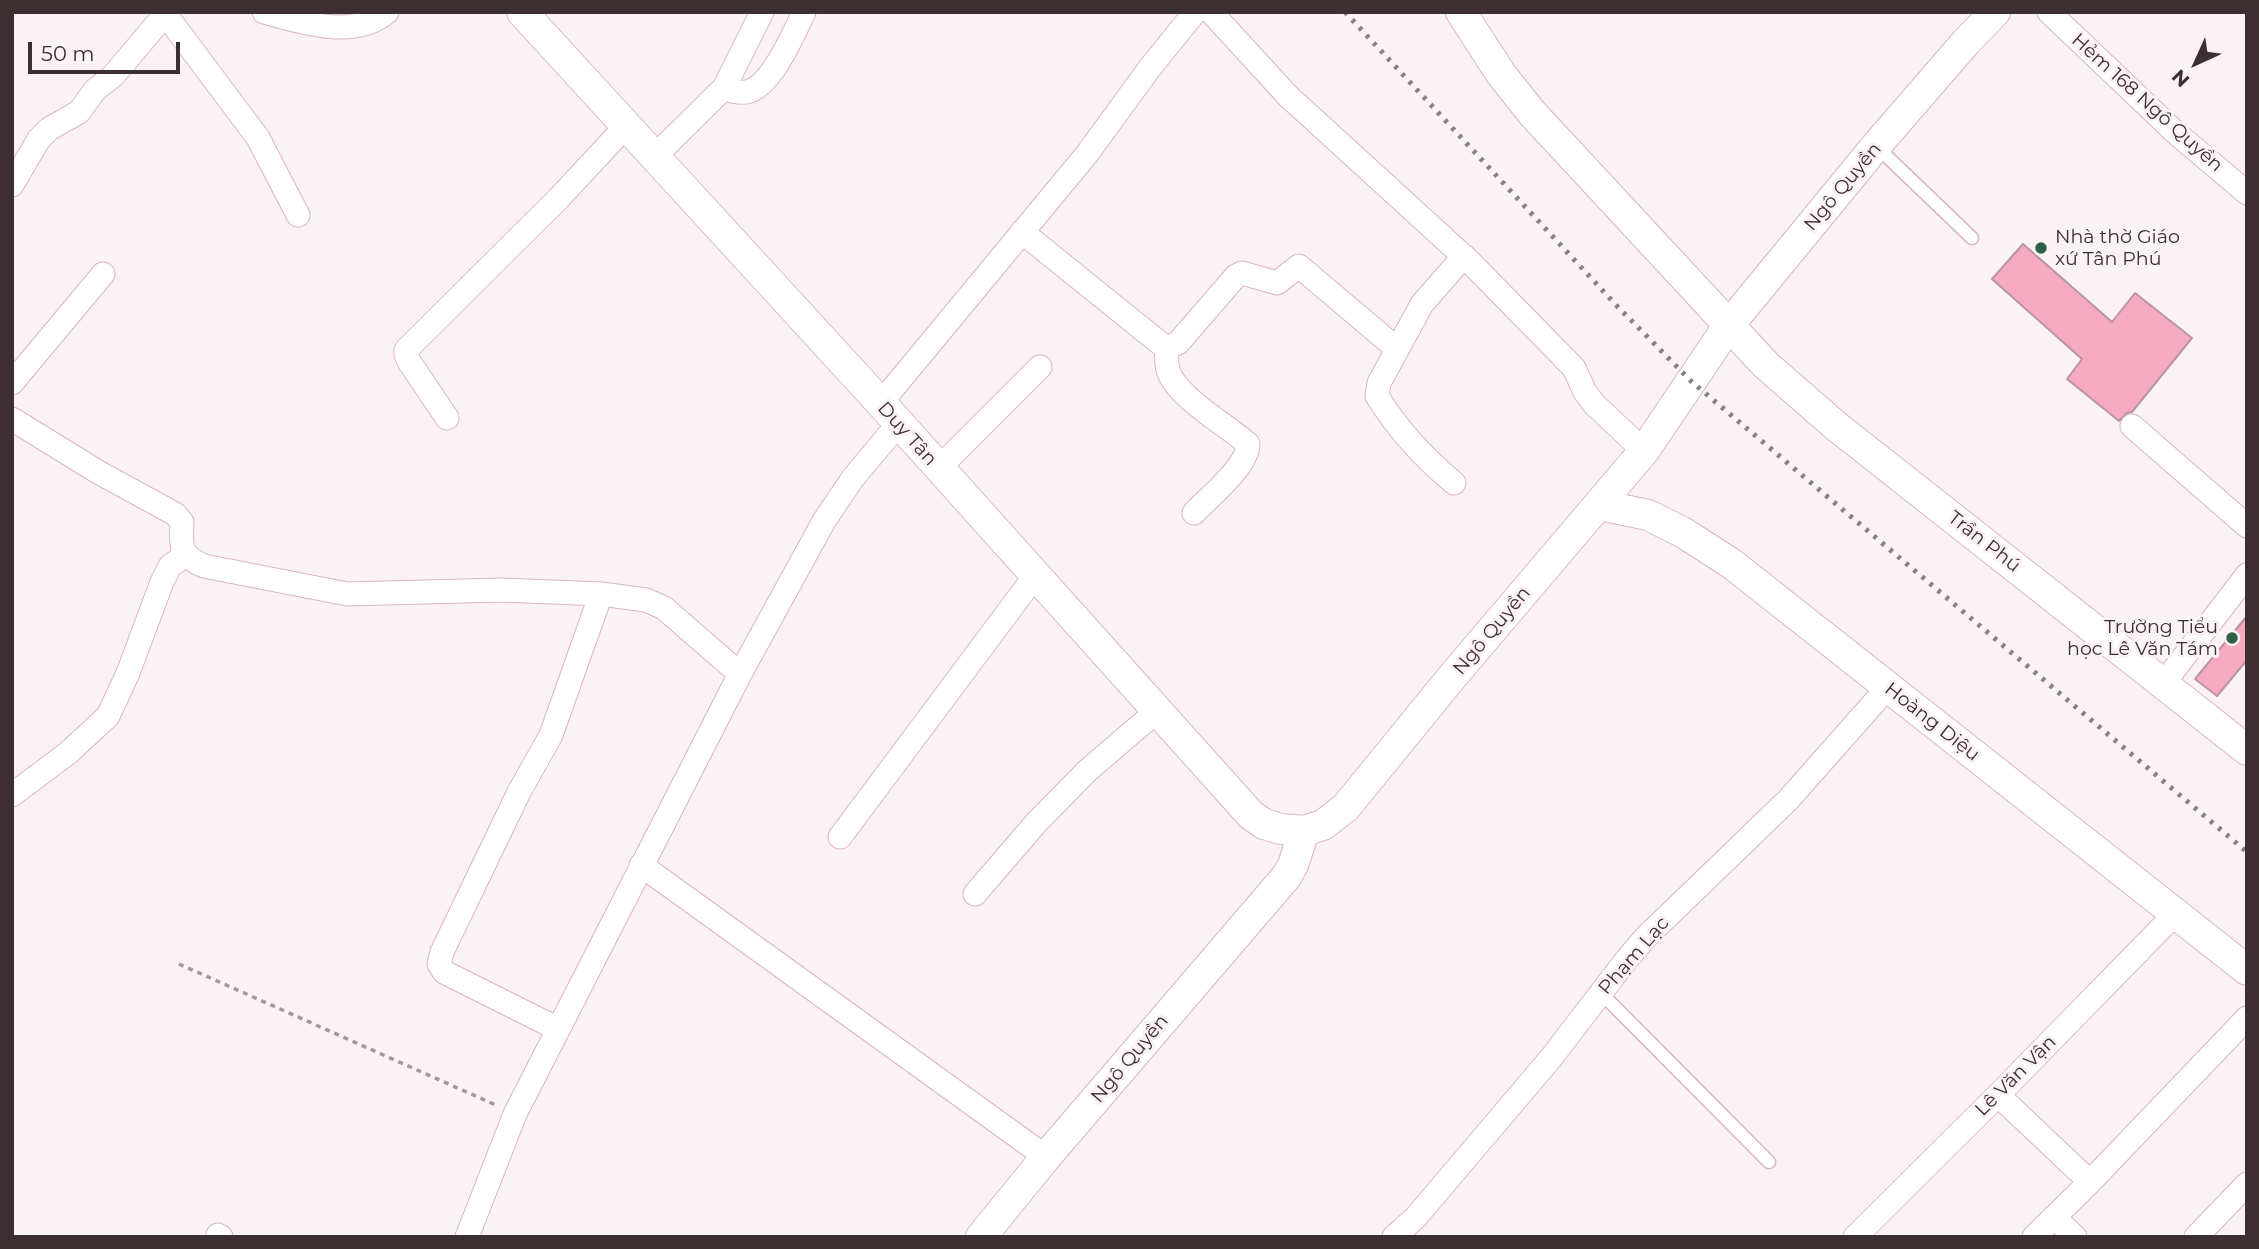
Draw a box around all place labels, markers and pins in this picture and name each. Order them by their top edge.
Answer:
place label: Nhà thờ Giáo xứ Tân Phú [2055,226,2180,270]
marker: Nhà thờ Giáo xứ Tân Phú [2033,240,2049,256]
place label: Trường Tiểu học Lê Văn Tám [2067,616,2218,660]
marker: Trường Tiểu học Lê Văn Tám [2224,630,2240,646]

